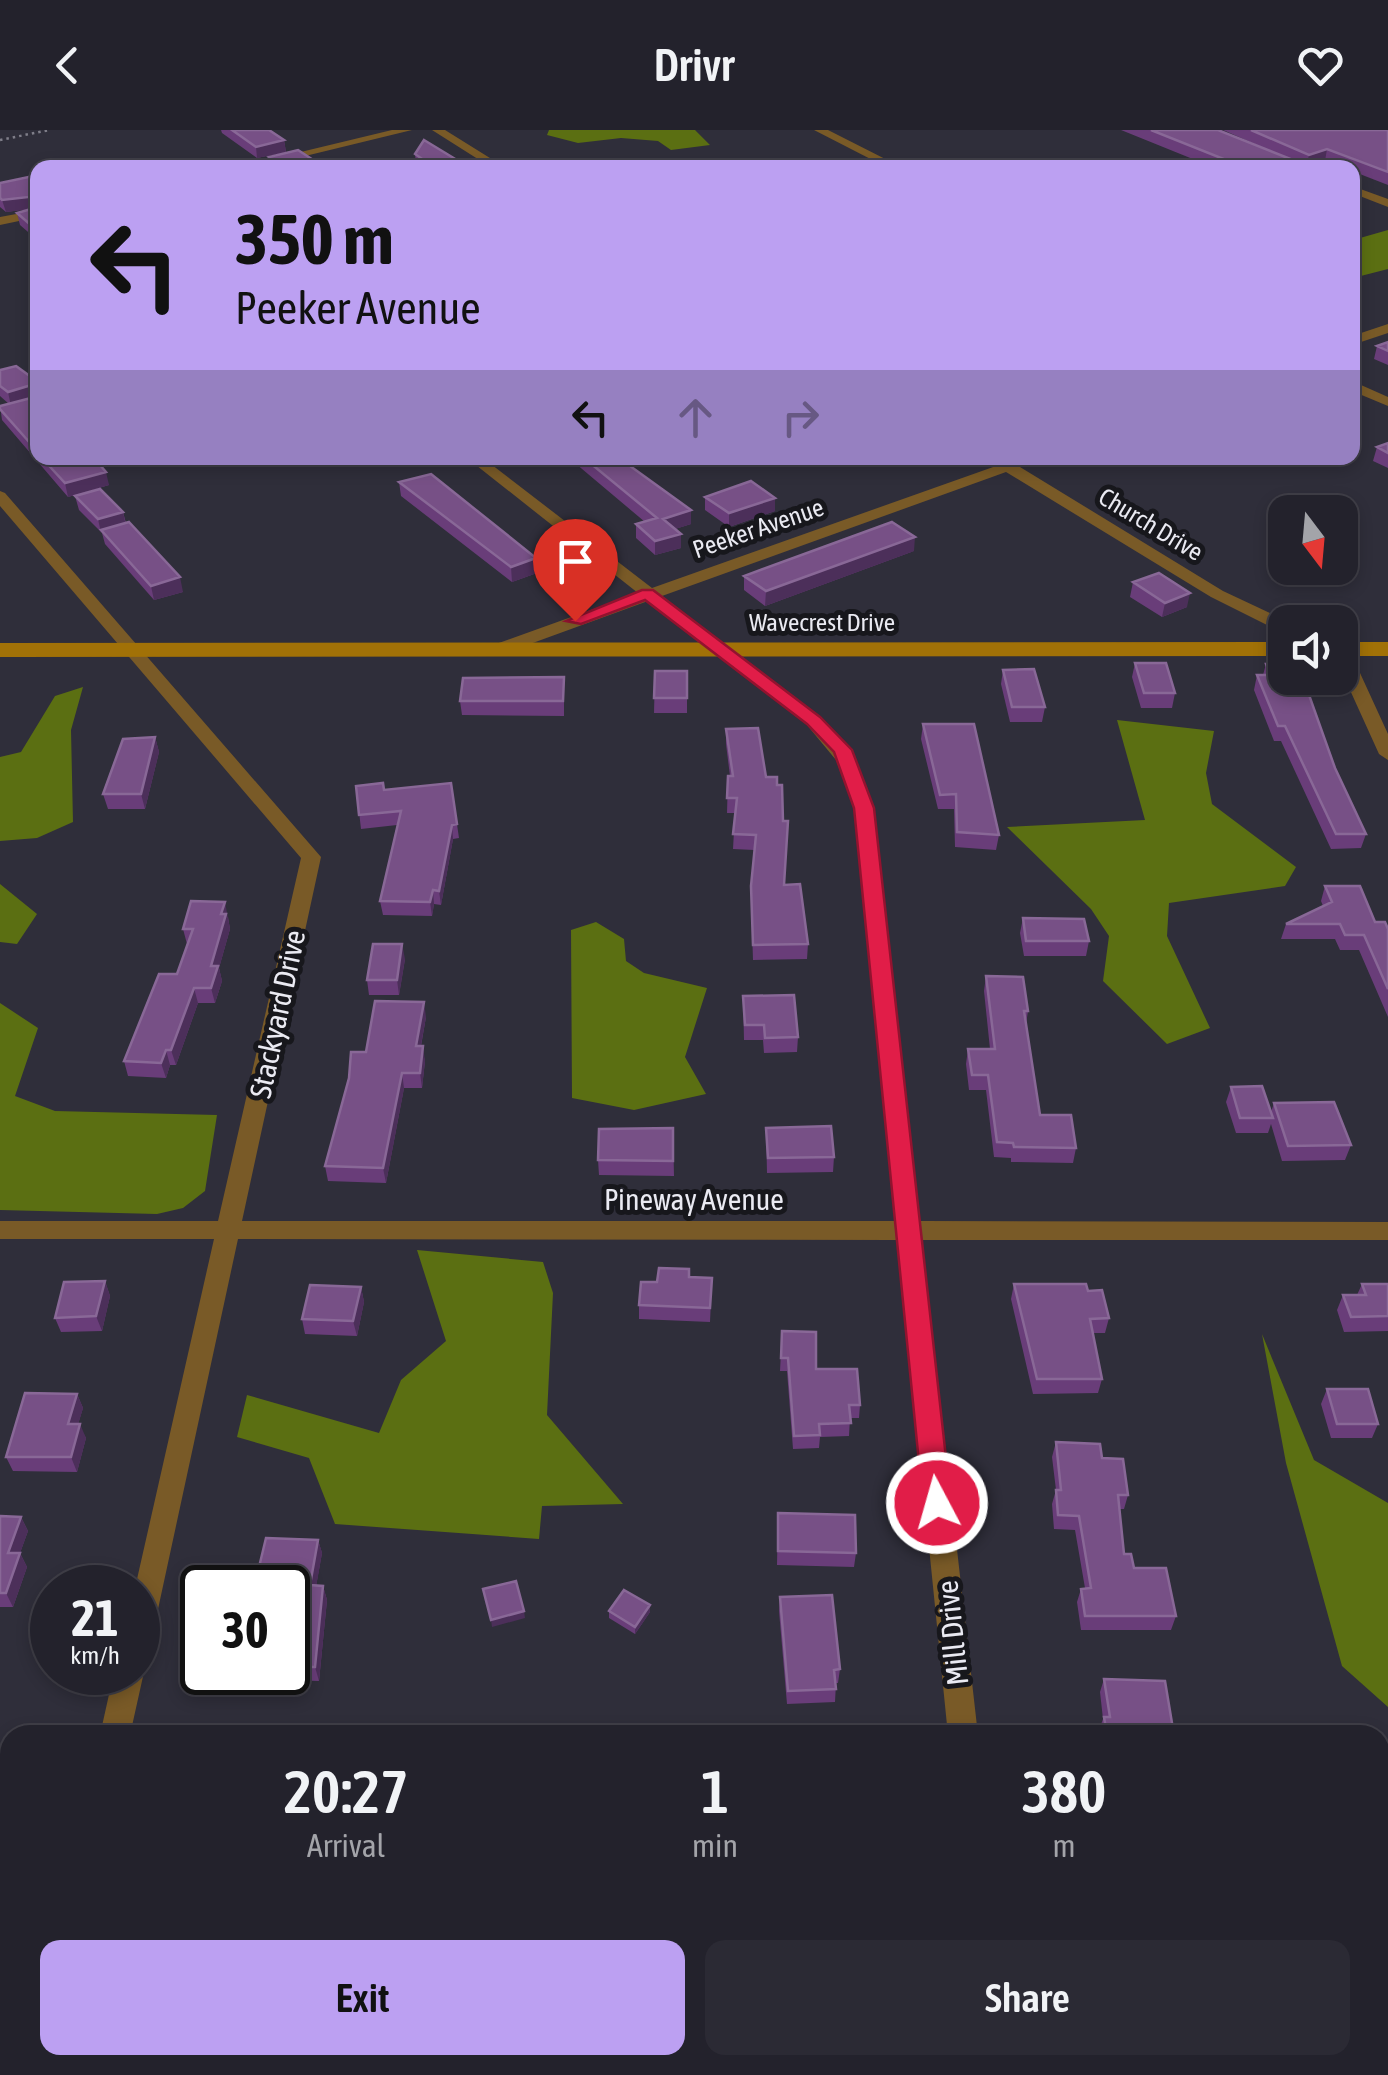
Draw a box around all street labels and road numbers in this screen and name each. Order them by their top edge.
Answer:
street label: Church Drive [1094,482,1208,566]
street label: Peeker Avenue [689,493,827,563]
street label: Wavecrest Drive [749,608,895,636]
street label: Stackyard Drive [243,927,311,1101]
street label: Pineway Avenue [604,1182,784,1216]
street label: Mill Drive [930,1579,974,1687]

